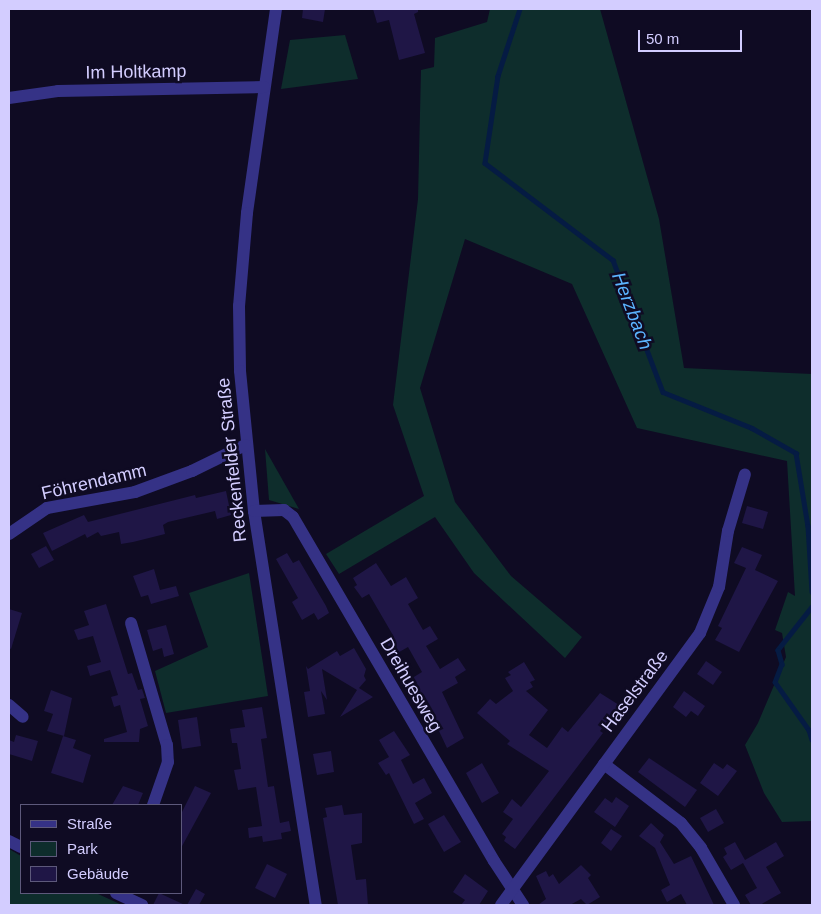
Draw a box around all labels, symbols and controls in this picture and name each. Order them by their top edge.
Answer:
scale bar [641,20,745,52]
text: 50 m [646,30,679,47]
street label: Im Holtkamp [85,60,187,84]
water label: Herzbach [607,269,657,353]
street label: Reckenfelder Straße [213,377,251,543]
street label: Föhrendamm [39,459,149,505]
street label: Dreihuesweg [375,634,447,736]
street label: Haselstraße [597,646,673,736]
legend [20,804,182,894]
text: Straße [67,815,112,832]
text: Park [67,840,98,857]
text: Gebäude [67,865,129,882]

